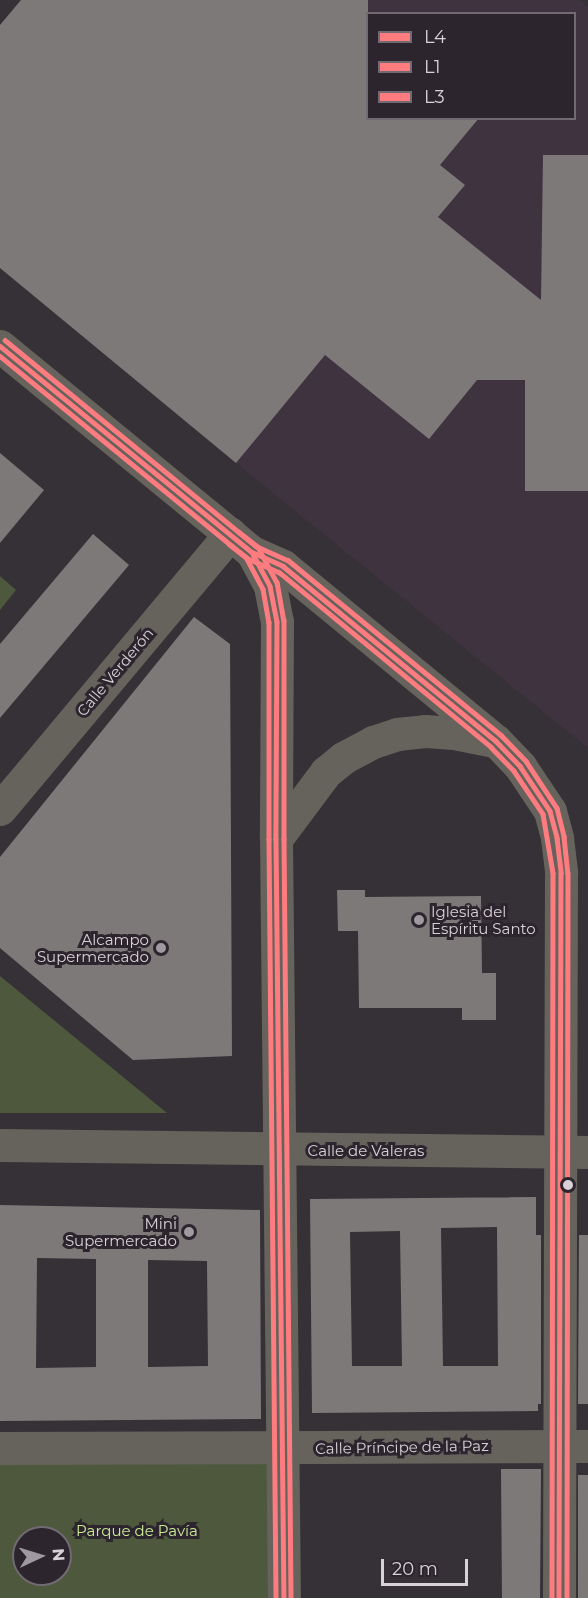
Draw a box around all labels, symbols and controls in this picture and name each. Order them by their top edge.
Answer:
legend [366,12,576,120]
text: L4 [424,26,446,48]
text: L1 [424,56,440,78]
text: L3 [424,86,445,108]
street label: Calle Verderón [73,624,157,720]
place label: Iglesia del Espíritu Santo [431,902,536,937]
marker: Iglesia del Espíritu Santo [412,913,426,927]
place label: Alcampo Supermercado [37,930,149,965]
marker: Alcampo Supermercado [154,941,168,955]
street label: Calle de Valeras [308,1142,424,1160]
unlabelled marker [562,1179,574,1191]
place label: Mini Supermercado [65,1214,177,1249]
marker: Mini Supermercado [182,1225,196,1239]
street label: Calle Príncipe de la Paz [315,1436,489,1458]
park label: Parque de Pavía [76,1522,198,1540]
north arrow [12,1526,72,1586]
scale bar [384,1547,471,1585]
text: N [49,1548,68,1562]
text: 20 m [392,1558,438,1580]

